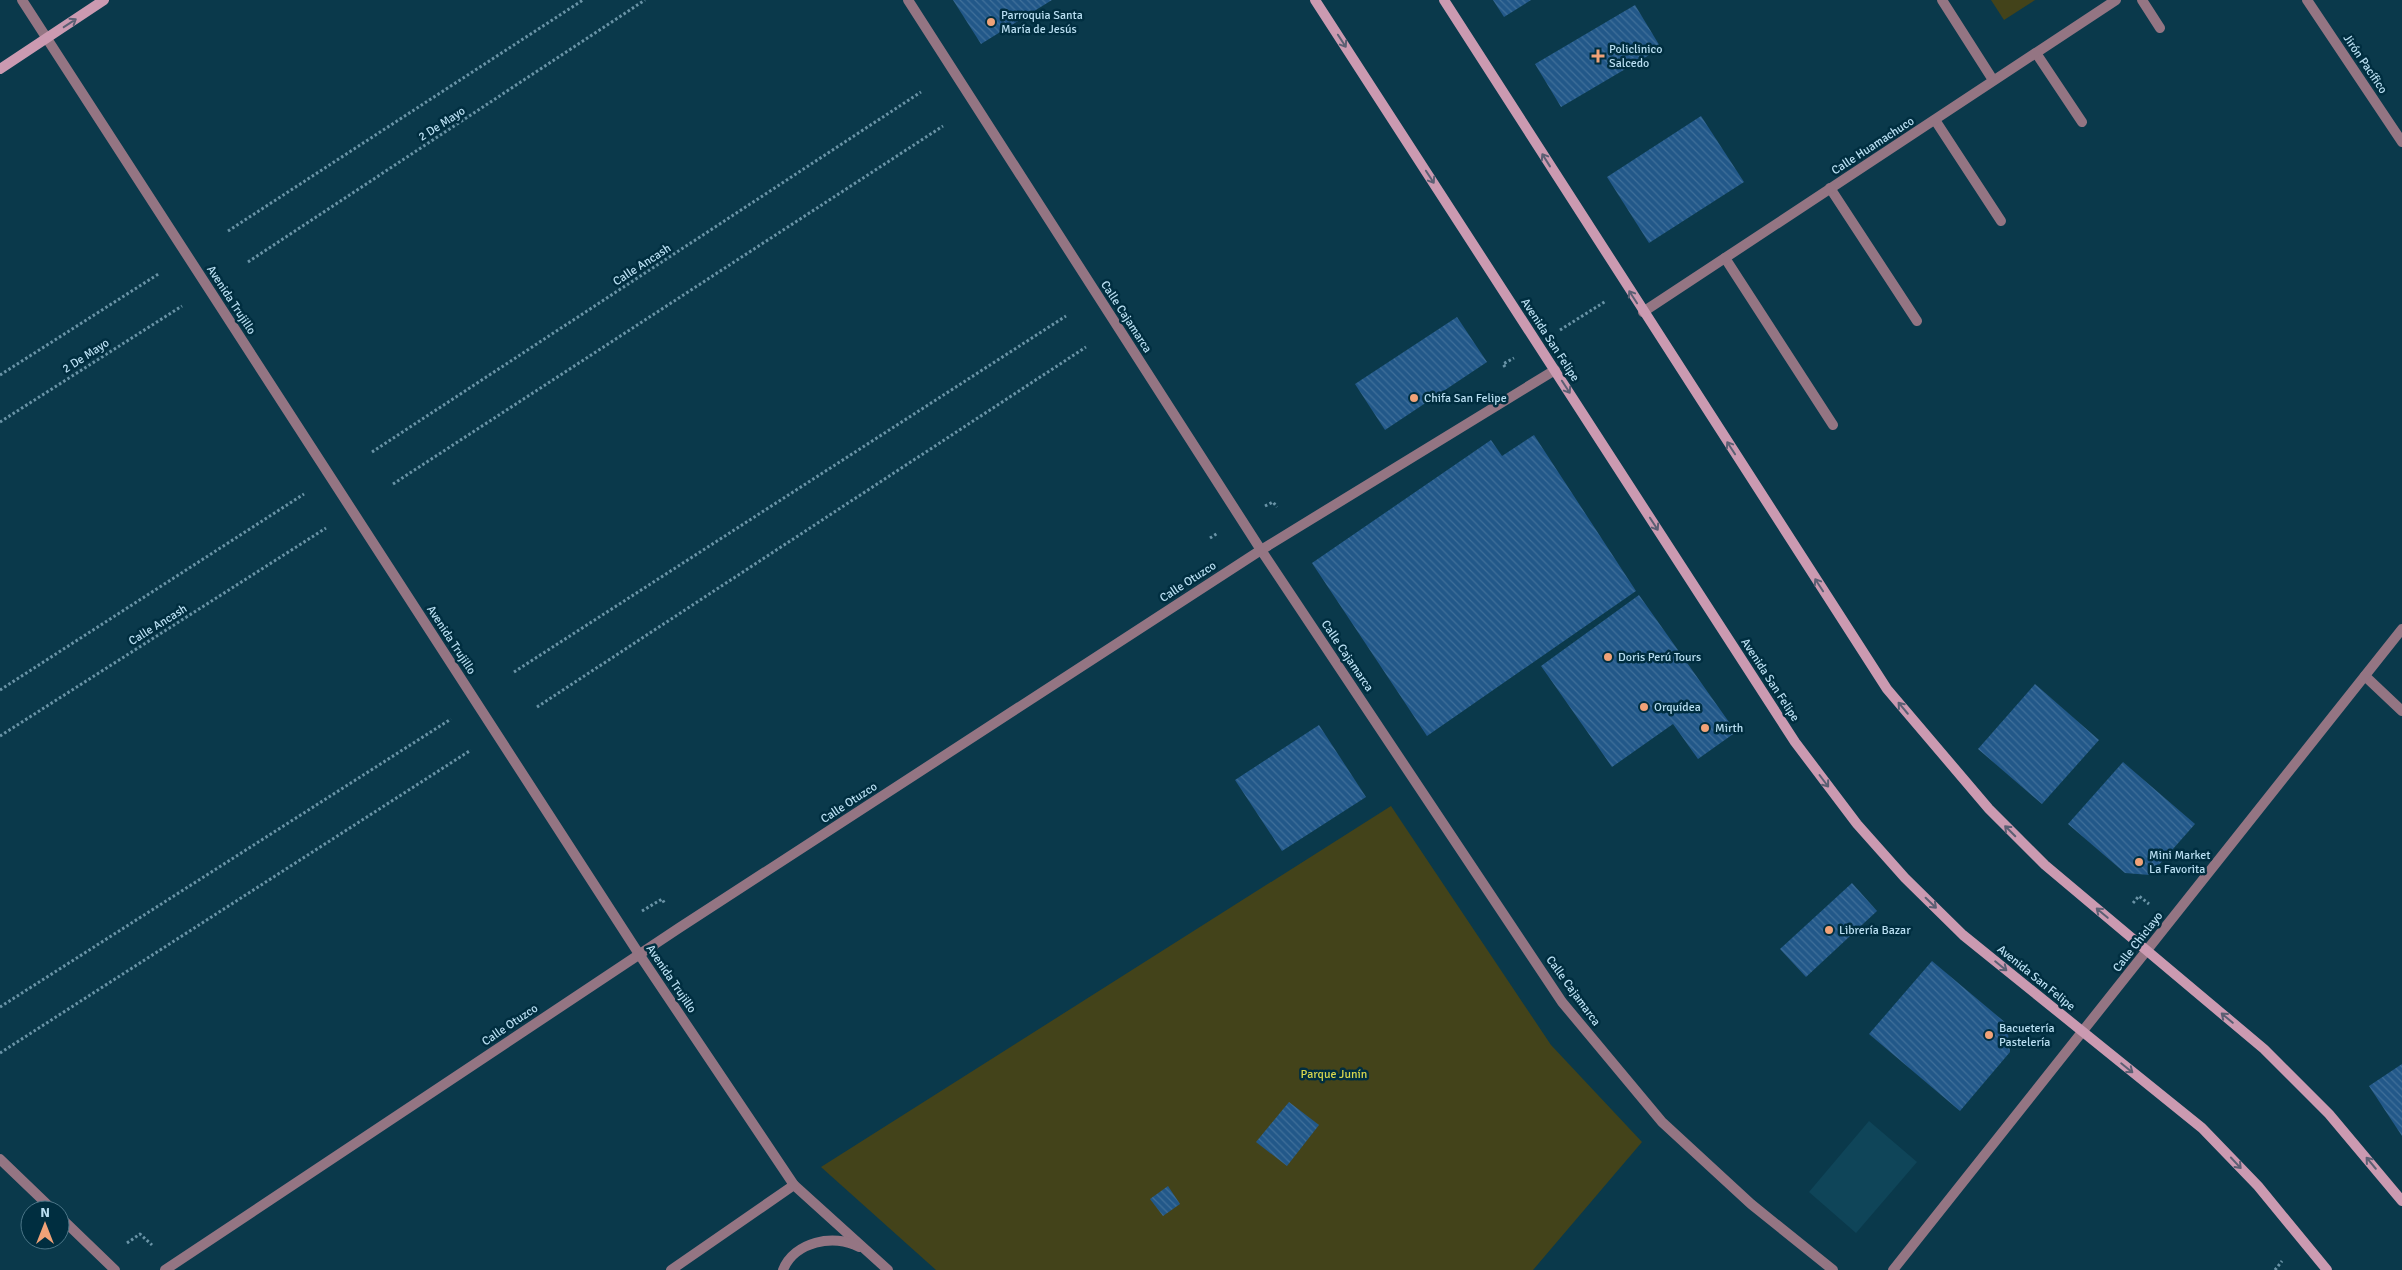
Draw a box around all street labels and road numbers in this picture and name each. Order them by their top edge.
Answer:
street label: Jirón Pacífico [2340,31,2390,97]
street label: 2 De Mayo [416,103,468,145]
street label: Calle Huamachuco [1829,114,1917,178]
street label: Calle Ancash [610,241,674,289]
street label: Avenida Trujillo [203,263,259,337]
street label: Calle Cajamarca [1097,278,1155,356]
street label: Avenida San Felipe [1517,296,1583,384]
street label: 2 De Mayo [60,335,112,377]
street label: Calle Otuzco [1157,558,1219,606]
street label: Calle Ancash [126,601,190,649]
street label: Avenida Trujillo [423,603,479,677]
street label: Calle Cajamarca [1318,617,1376,695]
street label: Avenida San Felipe [1737,636,1803,724]
street label: Calle Otuzco [818,779,880,827]
street label: Calle Chiclayo [2110,909,2166,975]
street label: Avenida Trujillo [643,942,699,1016]
street label: Avenida San Felipe [1994,942,2078,1014]
street label: Calle Cajamarca [1543,953,1603,1029]
street label: Calle Otuzco [479,1001,541,1049]

